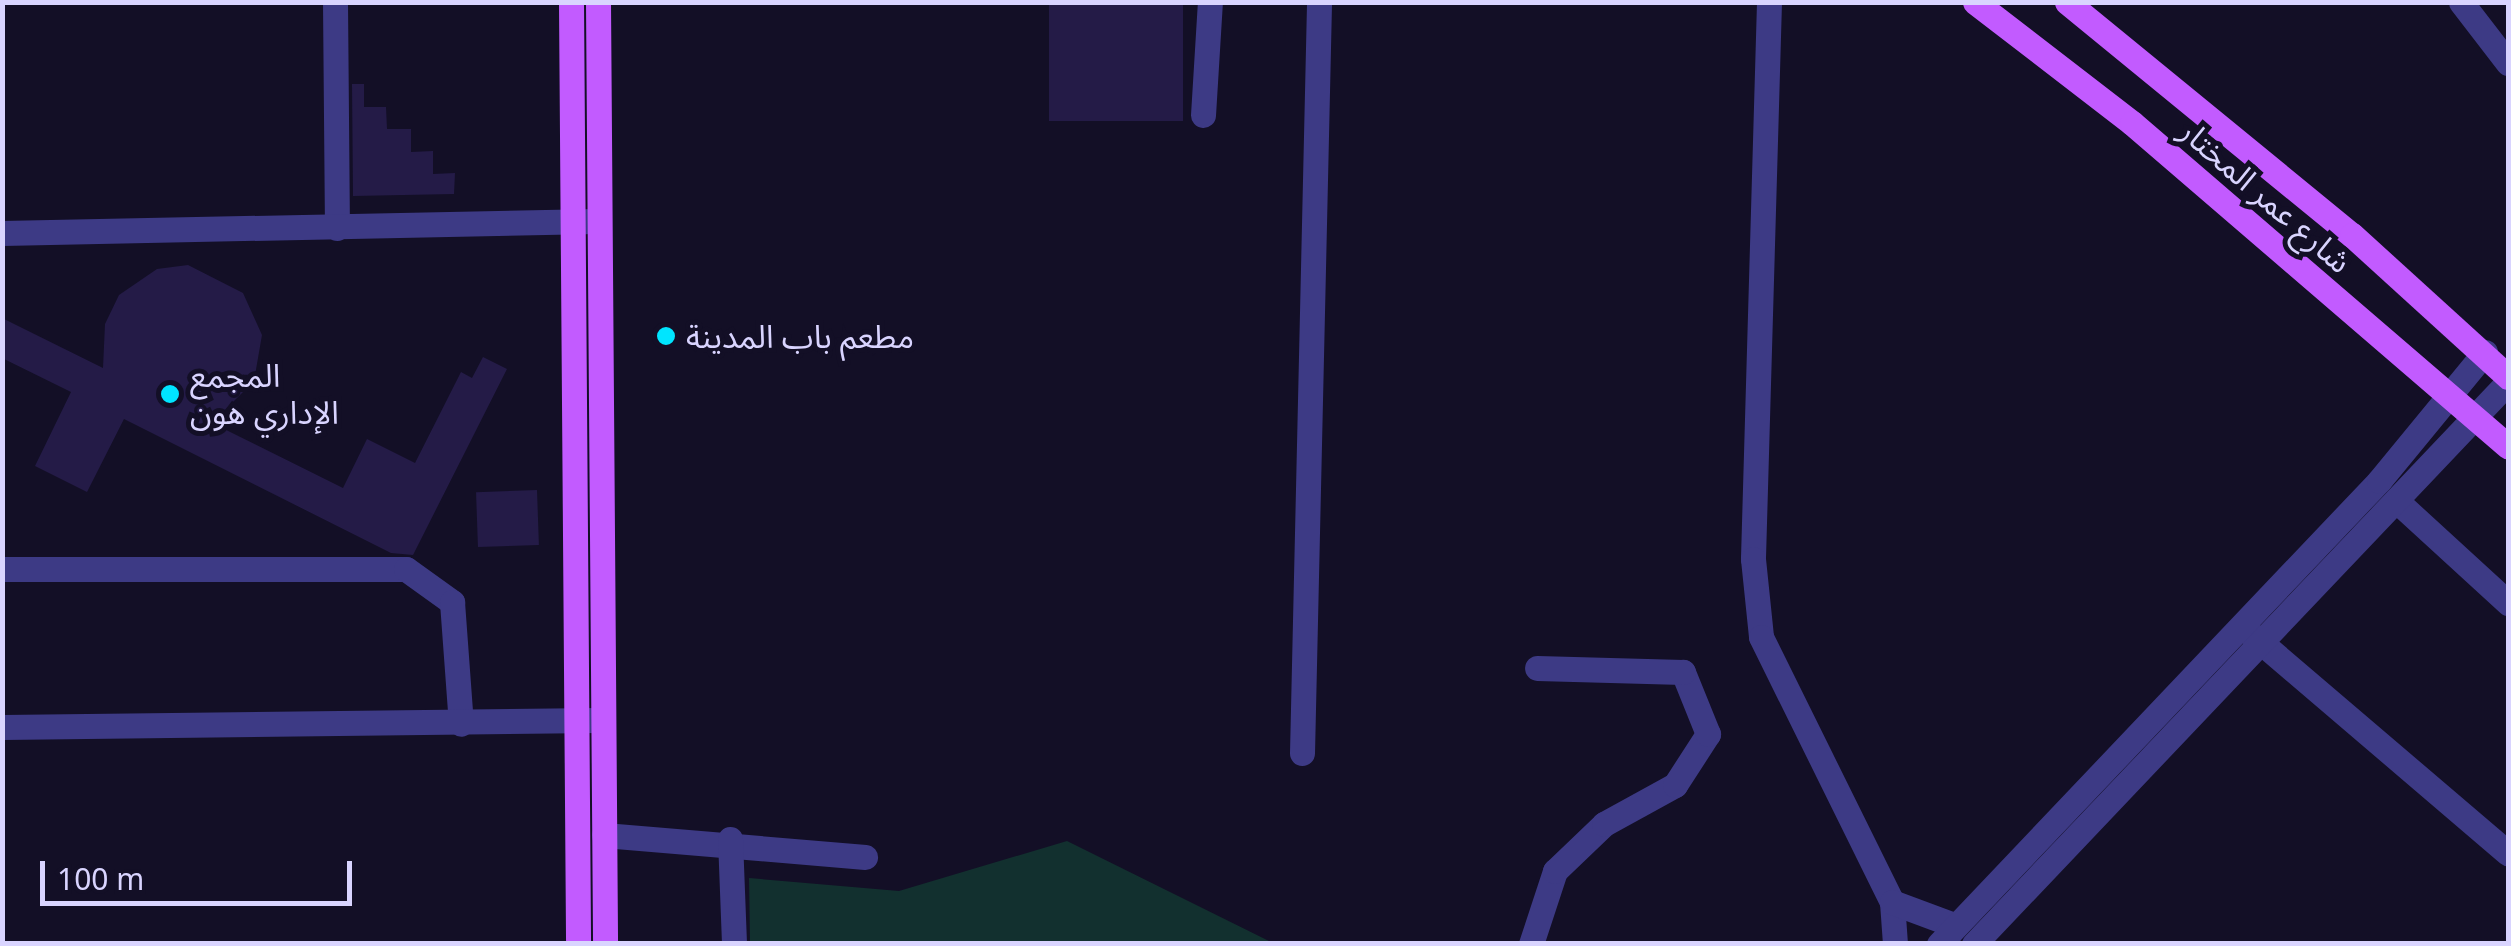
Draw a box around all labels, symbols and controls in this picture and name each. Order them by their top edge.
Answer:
street label: شارع عمر المختار [2173,111,2359,281]
place label: مطعم باب المدينة [686,317,914,355]
marker: مطعم باب المدينة [655,325,677,347]
place label: المجمع الإداري هون [190,357,339,432]
marker: المجمع الإداري هون [159,383,181,405]
scale bar [45,841,358,903]
text: 100 m [57,858,144,899]

